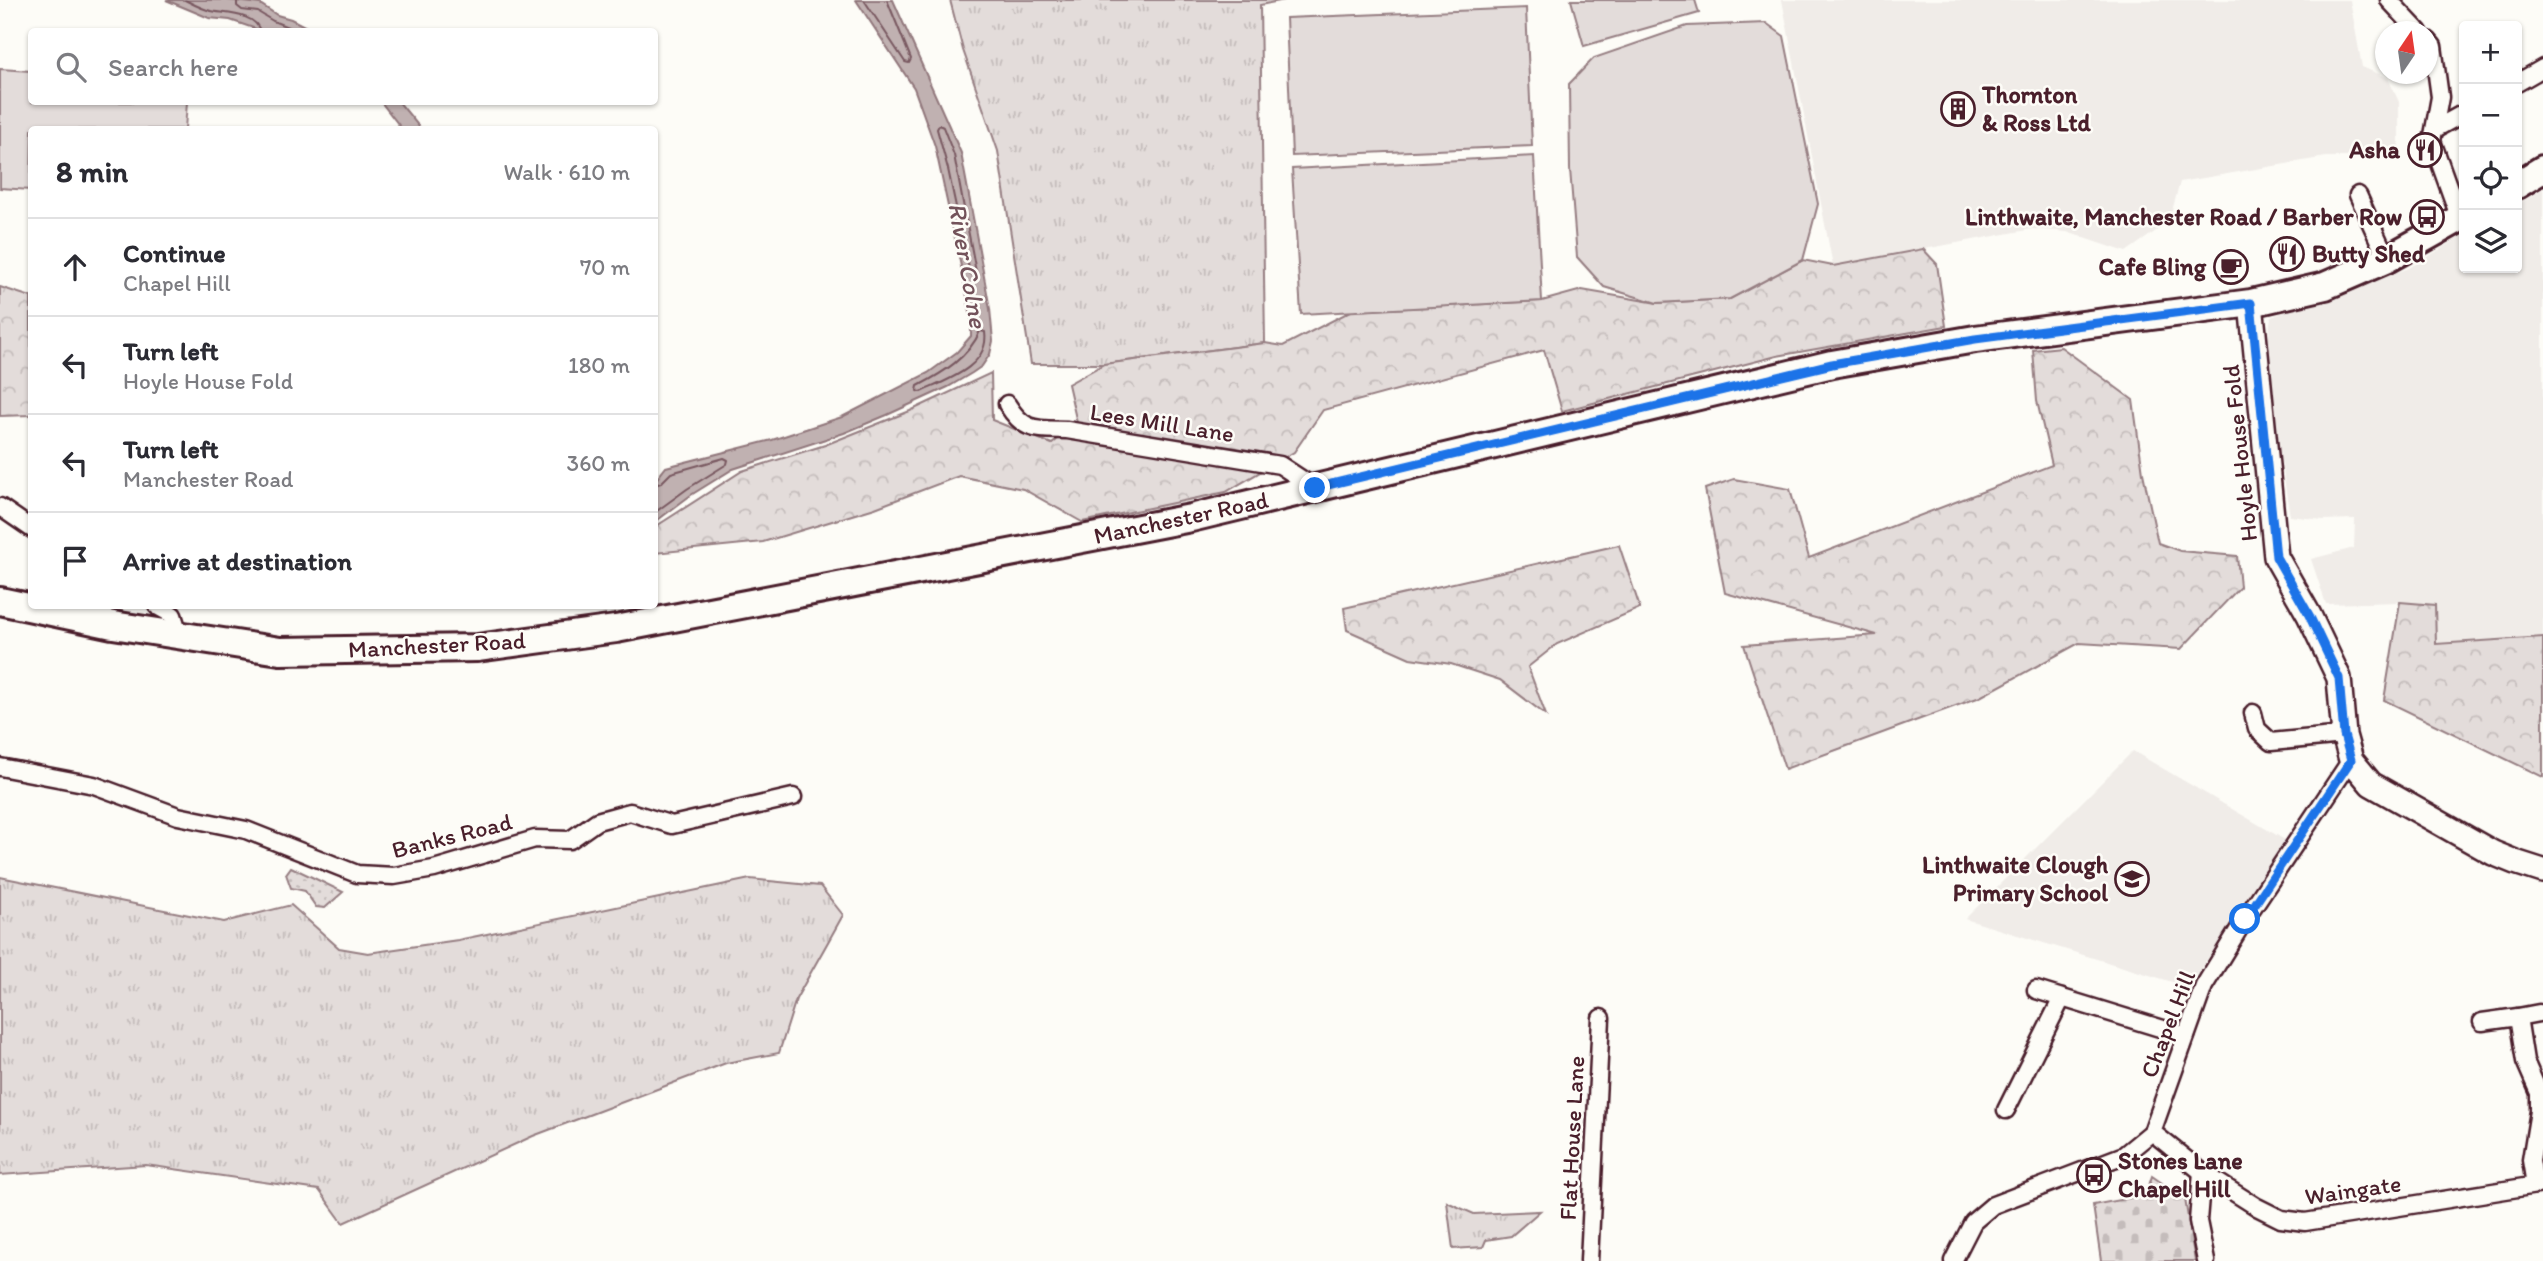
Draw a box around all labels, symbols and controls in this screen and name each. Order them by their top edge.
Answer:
north arrow [2375,21,2438,84]
map controls [2459,21,2522,273]
button: + [2459,21,2522,84]
search box [28,28,658,105]
icon: search [52,48,90,86]
text: Search here [108,51,238,83]
place label: Thornton & Ross Ltd [1981,80,2091,137]
button: − [2459,84,2522,147]
building icon: Thornton & Ross Ltd [1939,90,1977,128]
restaurant icon: Asha [2406,131,2444,169]
place label: Asha [2348,135,2400,164]
button: locate [2459,147,2522,210]
text: 8 min [56,153,128,190]
text: Walk · 610 m [504,158,630,186]
bus stop icon: Linthwaite, Manchester Road / Barber Row [2408,198,2446,236]
water label: River Colne [941,200,995,332]
place label: Linthwaite, Manchester Road / Barber Row [1965,202,2403,231]
button: layers [2459,210,2522,273]
restaurant icon: Butty Shed [2268,235,2306,273]
text: Continue [123,237,226,269]
place label: Butty Shed [2312,239,2426,269]
icon: ahead [56,248,94,286]
cafe icon: Cafe Bling [2212,248,2250,286]
place label: Cafe Bling [2098,252,2207,282]
text: 70 m [580,253,630,281]
text: Chapel Hill [123,269,231,297]
text: Turn left [123,335,219,367]
icon: left [56,346,94,384]
text: 180 m [568,351,630,379]
street label: Hoyle House Fold [2216,363,2263,543]
text: Hoyle House Fold [123,367,293,395]
street label: Lees Mill Lane [1088,397,1236,448]
text: Turn left [123,433,219,465]
icon: left [56,444,94,482]
text: 360 m [567,449,630,477]
text: Manchester Road [123,465,293,493]
route end [1299,472,1330,503]
street label: Manchester Road [1091,485,1271,550]
icon: arrive [56,542,94,580]
text: Arrive at destination [123,545,352,577]
street label: Manchester Road [347,625,527,664]
street label: Banks Road [389,807,515,864]
place label: Linthwaite Clough Primary School [1922,850,2109,908]
school or university icon: Linthwaite Clough Primary School [2113,860,2151,898]
route start [2229,903,2260,934]
street label: Chapel Hill [2134,966,2201,1082]
street label: Flat House Lane [1553,1055,1590,1221]
place label: Stones Lane Chapel Hill [2118,1146,2243,1204]
bus stop icon: Stones Lane Chapel Hill [2075,1156,2113,1194]
street label: Waingate [2303,1168,2403,1211]

